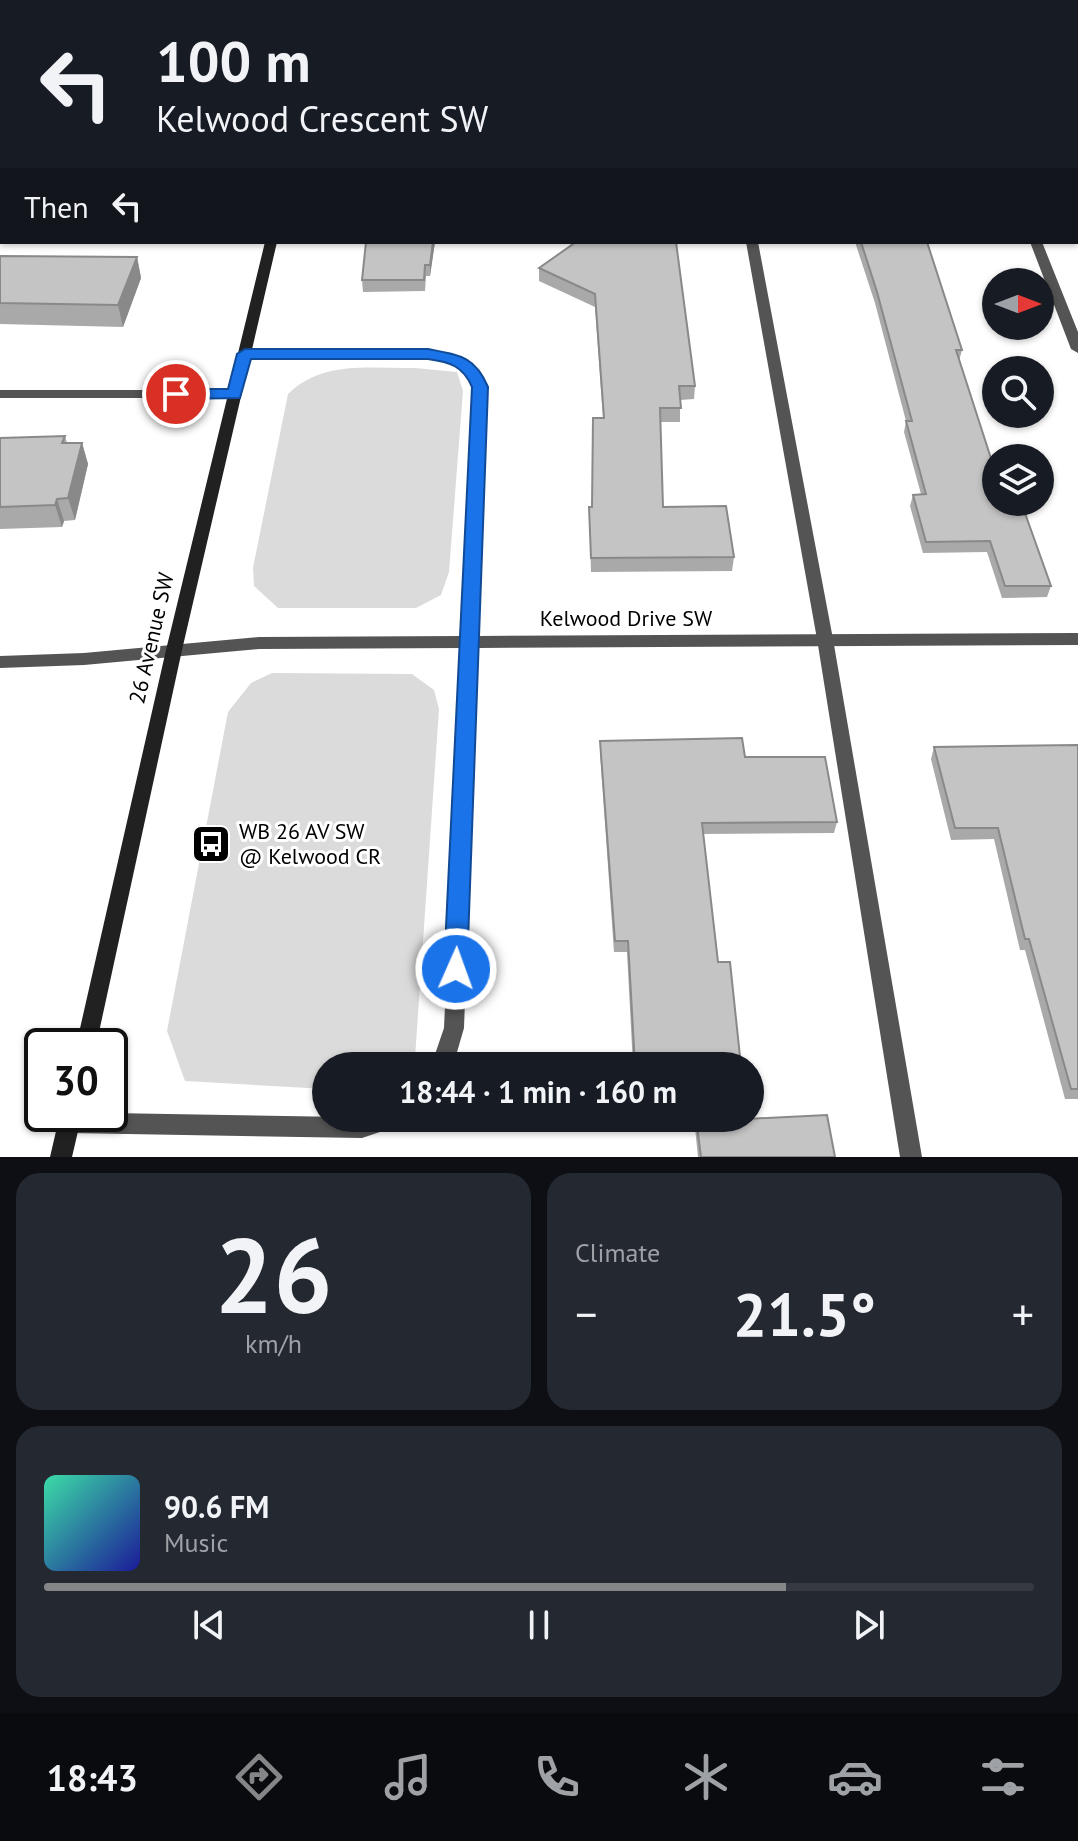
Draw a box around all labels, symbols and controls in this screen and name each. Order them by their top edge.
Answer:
text: 100 m [156,25,311,97]
icon: left [24,32,128,136]
text: Kelwood Crescent SW [156,95,488,142]
icon: left [105,184,149,228]
text: Then [24,187,89,226]
north arrow [982,268,1054,340]
map controls [982,268,1054,516]
button: search [982,356,1054,428]
pin [142,360,210,428]
icon: arrive [154,372,198,416]
button: layers [982,444,1054,516]
street label: 26 Avenue SW [122,569,180,706]
street label: Kelwood Drive SW [540,604,713,632]
place label: WB 26 AV SW @ Kelwood CR [239,817,381,870]
bus stop icon: WB 26 AV SW @ Kelwood CR [190,823,232,865]
position arrow [414,927,498,1011]
speed limit sign: 30 [24,1028,128,1132]
text: 18:44 · 1 min · 160 m [399,1072,677,1111]
text: 26 [215,1207,332,1342]
text: Climate [575,1236,660,1269]
text: 21.5° [733,1275,876,1353]
text: − [575,1285,597,1342]
text: + [1012,1285,1034,1342]
text: km/h [245,1327,302,1360]
text: 90.6 FM [164,1487,269,1526]
text: Music [164,1526,228,1559]
icon: previous [187,1603,231,1647]
icon: pause [517,1603,561,1647]
icon: next [847,1603,891,1647]
icon: directions [231,1749,287,1805]
icon: music [380,1749,436,1805]
icon: phone [529,1749,585,1805]
icon: climate [678,1749,734,1805]
icon: car [827,1749,883,1805]
icon: filters [975,1749,1031,1805]
text: 18:43 [46,1754,138,1801]

